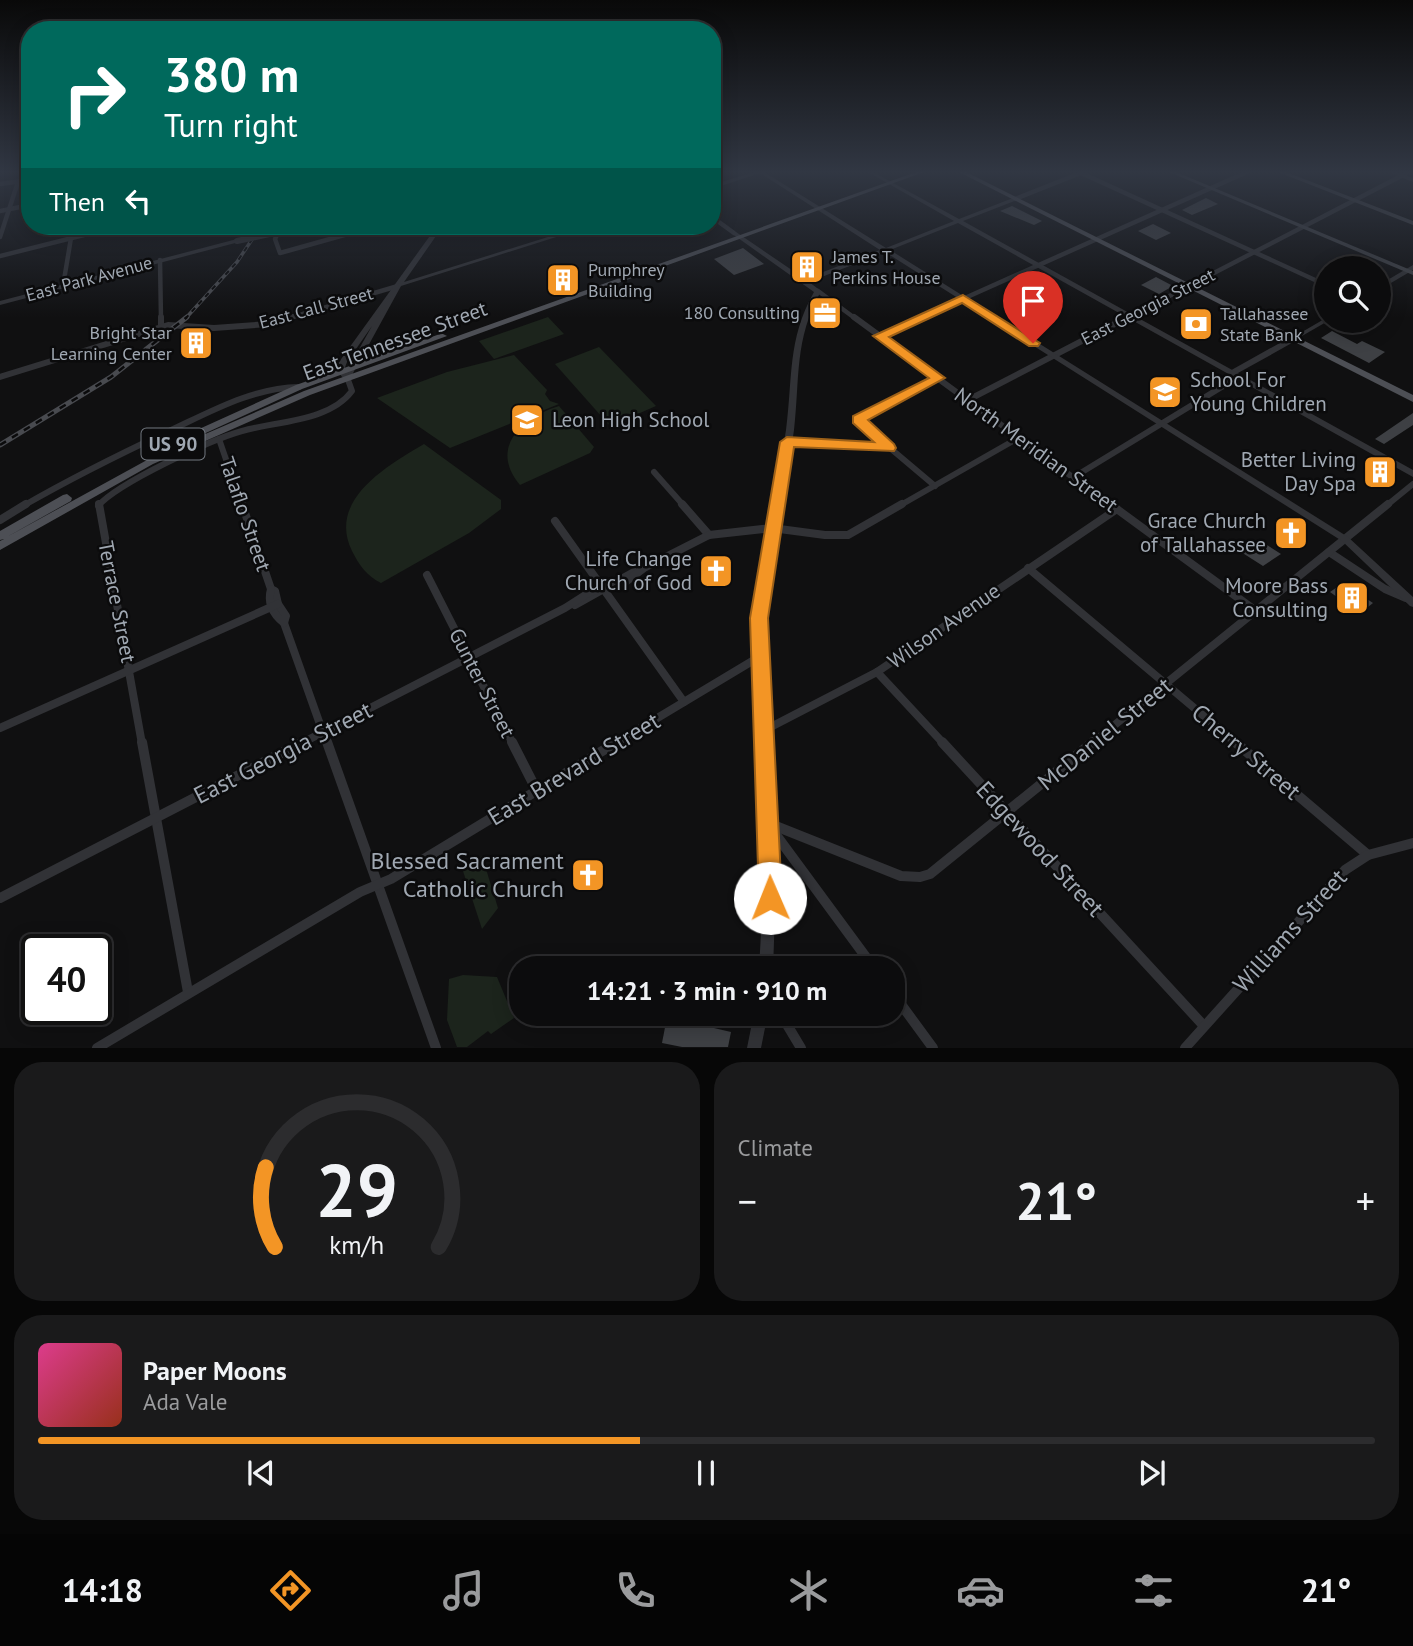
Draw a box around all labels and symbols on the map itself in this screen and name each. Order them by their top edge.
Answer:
place label: James T. Perkins House [831,245,941,289]
building icon: James T. Perkins House [788,248,826,286]
street label: East Park Avenue [23,251,155,306]
place label: Pumphrey Building [588,258,665,302]
building icon: Pumphrey Building [544,261,582,299]
street label: East Georgia Street [1077,263,1218,350]
pin [1003,271,1063,343]
street label: East Call Street [256,281,375,334]
office icon: 180 Consulting [806,294,844,332]
street label: East Tennessee Street [299,295,491,386]
place label: 180 Consulting [684,301,800,324]
place label: Tallahassee State Bank [1220,302,1309,346]
bank icon: Tallahassee State Bank [1177,305,1215,343]
place label: Bright Star Learning Center [51,321,172,365]
building icon: Bright Star Learning Center [177,324,215,362]
place label: School For Young Children [1190,366,1327,417]
school or university icon: School For Young Children [1146,373,1184,411]
street label: North Meridian Street [949,381,1123,518]
school or university icon: Leon High School [508,401,546,439]
place label: Leon High School [552,406,709,433]
road number: US 90 [142,428,204,460]
place label: Better Living Day Spa [1241,446,1356,497]
street label: Talaflo Street [213,453,278,575]
building icon: Better Living Day Spa [1361,453,1399,491]
place label: Grace Church of Tallahassee [1140,507,1266,558]
church icon: Grace Church of Tallahassee [1272,514,1310,552]
street label: Terrace Street [92,539,142,665]
place label: Life Change Church of God [565,545,692,596]
church icon: Life Change Church of God [697,552,735,590]
place label: Moore Bass Consulting [1225,572,1328,623]
street label: Wilson Avenue [882,577,1005,674]
building icon: Moore Bass Consulting [1333,579,1371,617]
street label: Gunter Street [443,623,522,742]
street label: McDaniel Street [1031,670,1178,797]
street label: East Georgia Street [188,694,377,811]
street label: Cherry Street [1185,697,1307,806]
street label: East Brevard Street [482,705,666,832]
street label: Edgewood Street [970,774,1111,923]
place label: Blessed Sacrament Catholic Church [371,845,564,904]
church icon: Blessed Sacrament Catholic Church [569,856,607,894]
position arrow [733,861,807,935]
street label: Williams Street [1226,862,1353,999]
speed limit sign: 40 [21,934,112,1025]

